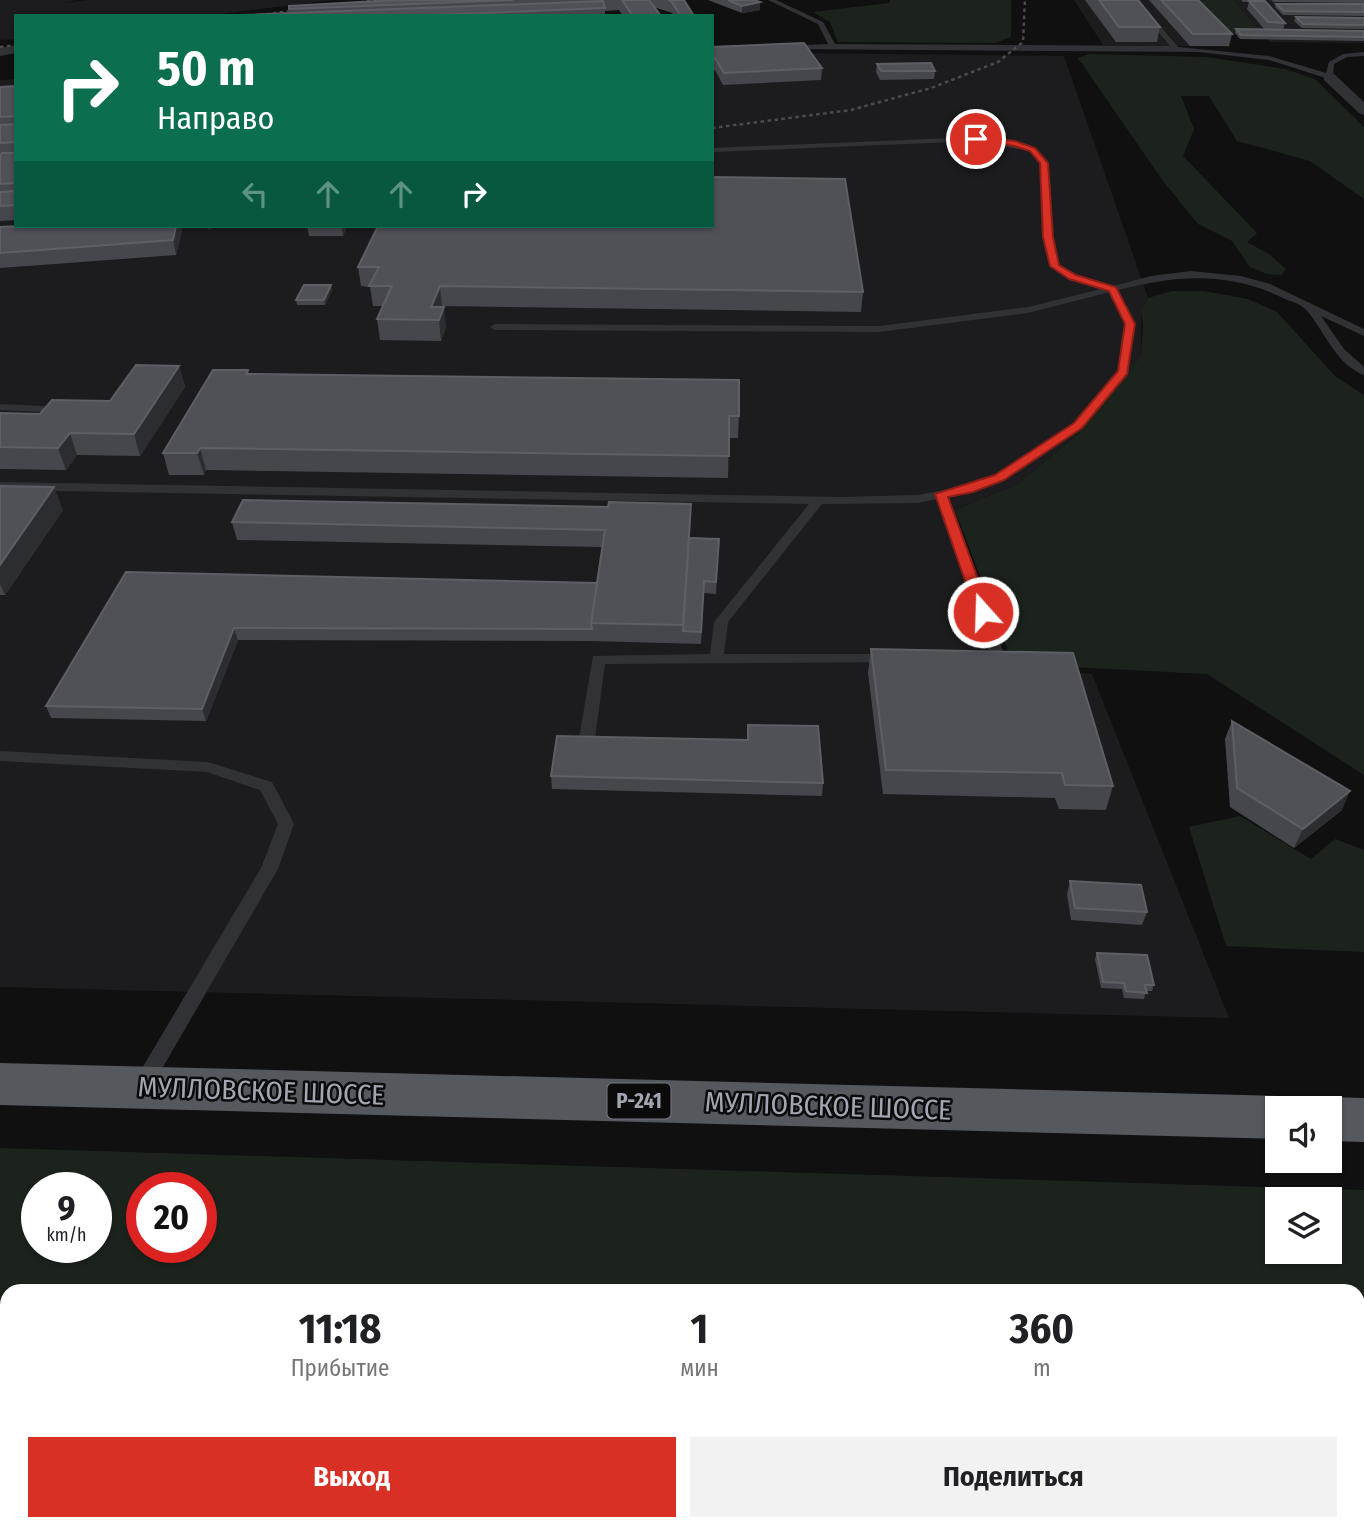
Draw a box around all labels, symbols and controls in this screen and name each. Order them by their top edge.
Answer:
text: 50 m [157,39,255,98]
icon: right [42,42,133,133]
text: Направо [157,99,274,137]
pin [946,109,1006,169]
icon: arrive [957,120,995,158]
icon: left [236,175,274,213]
icon: ahead [309,175,347,213]
icon: ahead [382,175,420,213]
icon: right [455,175,493,213]
position arrow [946,575,1020,649]
street label: МУЛЛОВСКОЕ ШОССЕ [137,1070,385,1112]
road number: Р-241 [608,1084,670,1118]
street label: МУЛЛОВСКОЕ ШОССЕ [704,1085,952,1127]
map controls [1265,1096,1342,1264]
button: sound [1265,1096,1342,1173]
speed limit sign: 20 [126,1172,217,1263]
text: 9 [57,1187,76,1229]
button: layers [1265,1187,1342,1264]
text: km/h [46,1224,87,1246]
text: 11:18 [299,1304,382,1354]
text: 1 [691,1304,708,1354]
text: 360 [1010,1304,1074,1354]
text: Прибытие [291,1354,389,1382]
text: мин [680,1354,719,1382]
text: m [1033,1354,1051,1382]
button: Выход [28,1437,676,1517]
button: Поделиться [690,1437,1337,1517]

